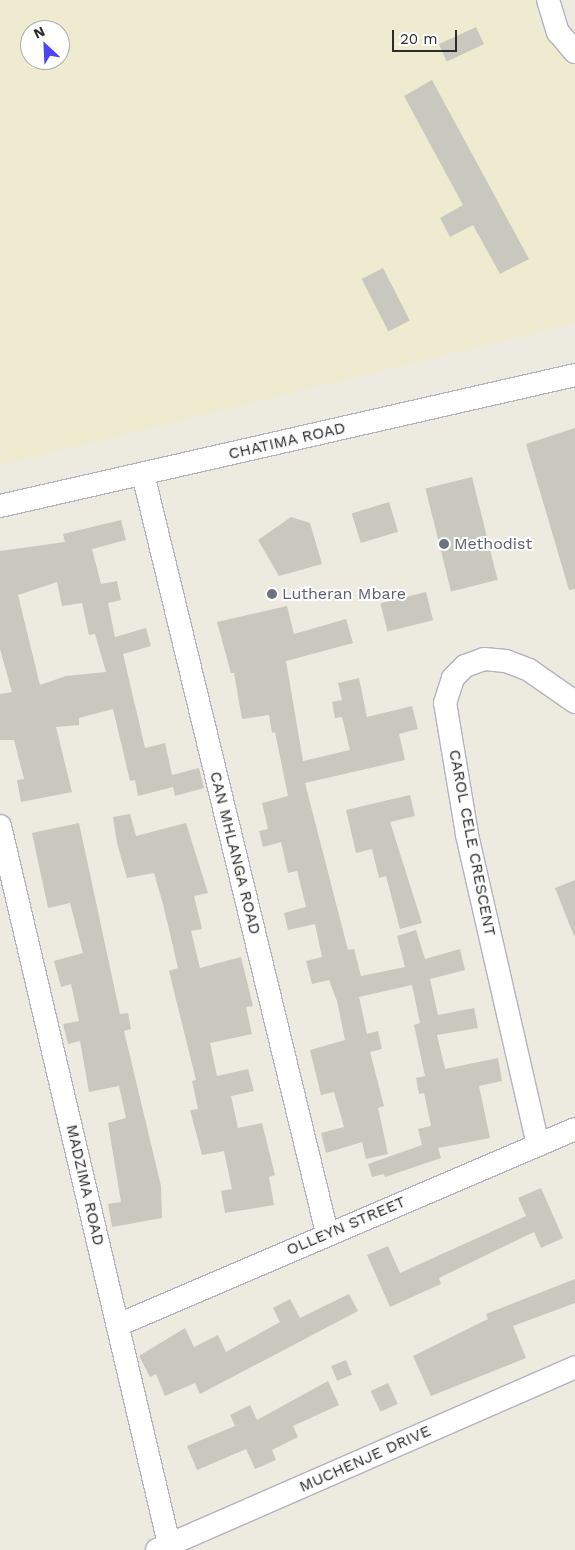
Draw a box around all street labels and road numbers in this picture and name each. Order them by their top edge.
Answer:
street label: CHATIMA ROAD [226,418,348,464]
street label: CAROL CELE CRESCENT [444,748,500,938]
street label: CAN MHLANGA ROAD [205,769,265,937]
street label: MADZIMA ROAD [62,1122,108,1248]
street label: OLLEYN STREET [284,1192,408,1260]
street label: MUCHENJE DRIVE [296,1421,434,1497]

